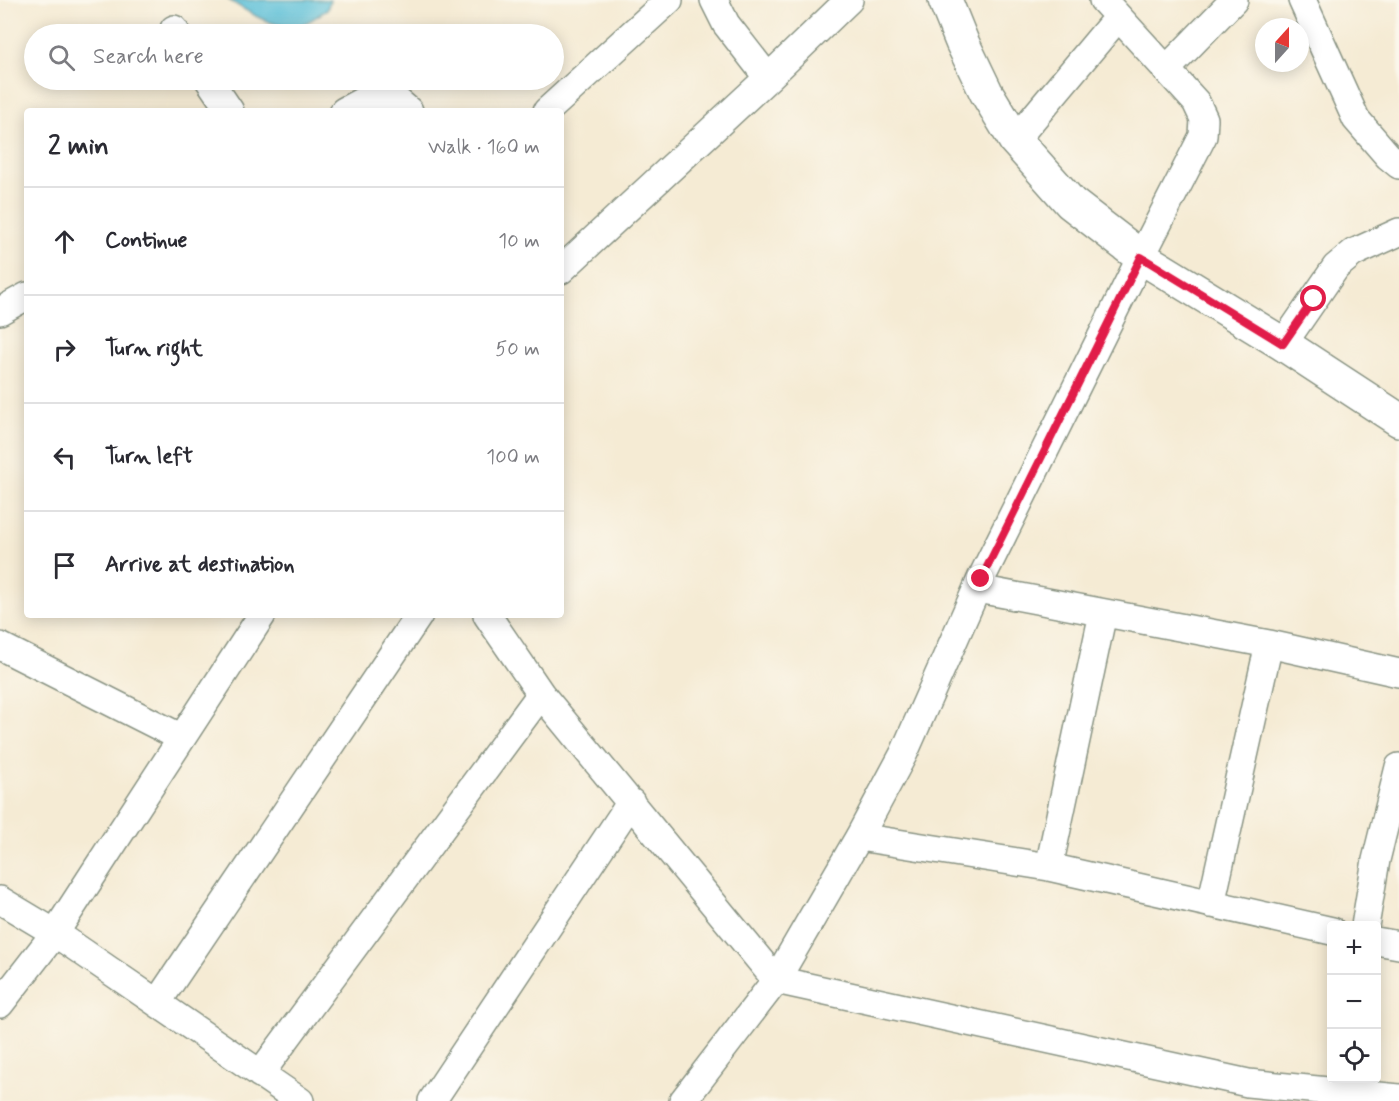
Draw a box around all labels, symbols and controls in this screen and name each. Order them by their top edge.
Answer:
north arrow [1255,18,1309,72]
search box [24,24,564,90]
icon: search [45,41,78,74]
text: Search here [93,43,204,71]
text: 2 min [48,130,109,164]
text: Walk · 160 m [428,134,540,161]
icon: ahead [48,225,81,258]
text: Continue [105,227,187,255]
text: 10 m [498,228,540,255]
route start [1300,285,1326,311]
icon: right [48,333,81,366]
text: Turn right [105,335,203,363]
text: 50 m [495,336,540,363]
icon: left [48,441,81,474]
text: Turn left [105,443,193,471]
text: 100 m [486,444,540,471]
icon: arrive [48,549,81,582]
text: Arrive at destination [105,551,295,579]
route end [967,565,993,591]
map controls [1327,921,1381,1083]
button: + [1327,921,1381,975]
button: − [1327,975,1381,1029]
button: locate [1327,1029,1381,1083]

